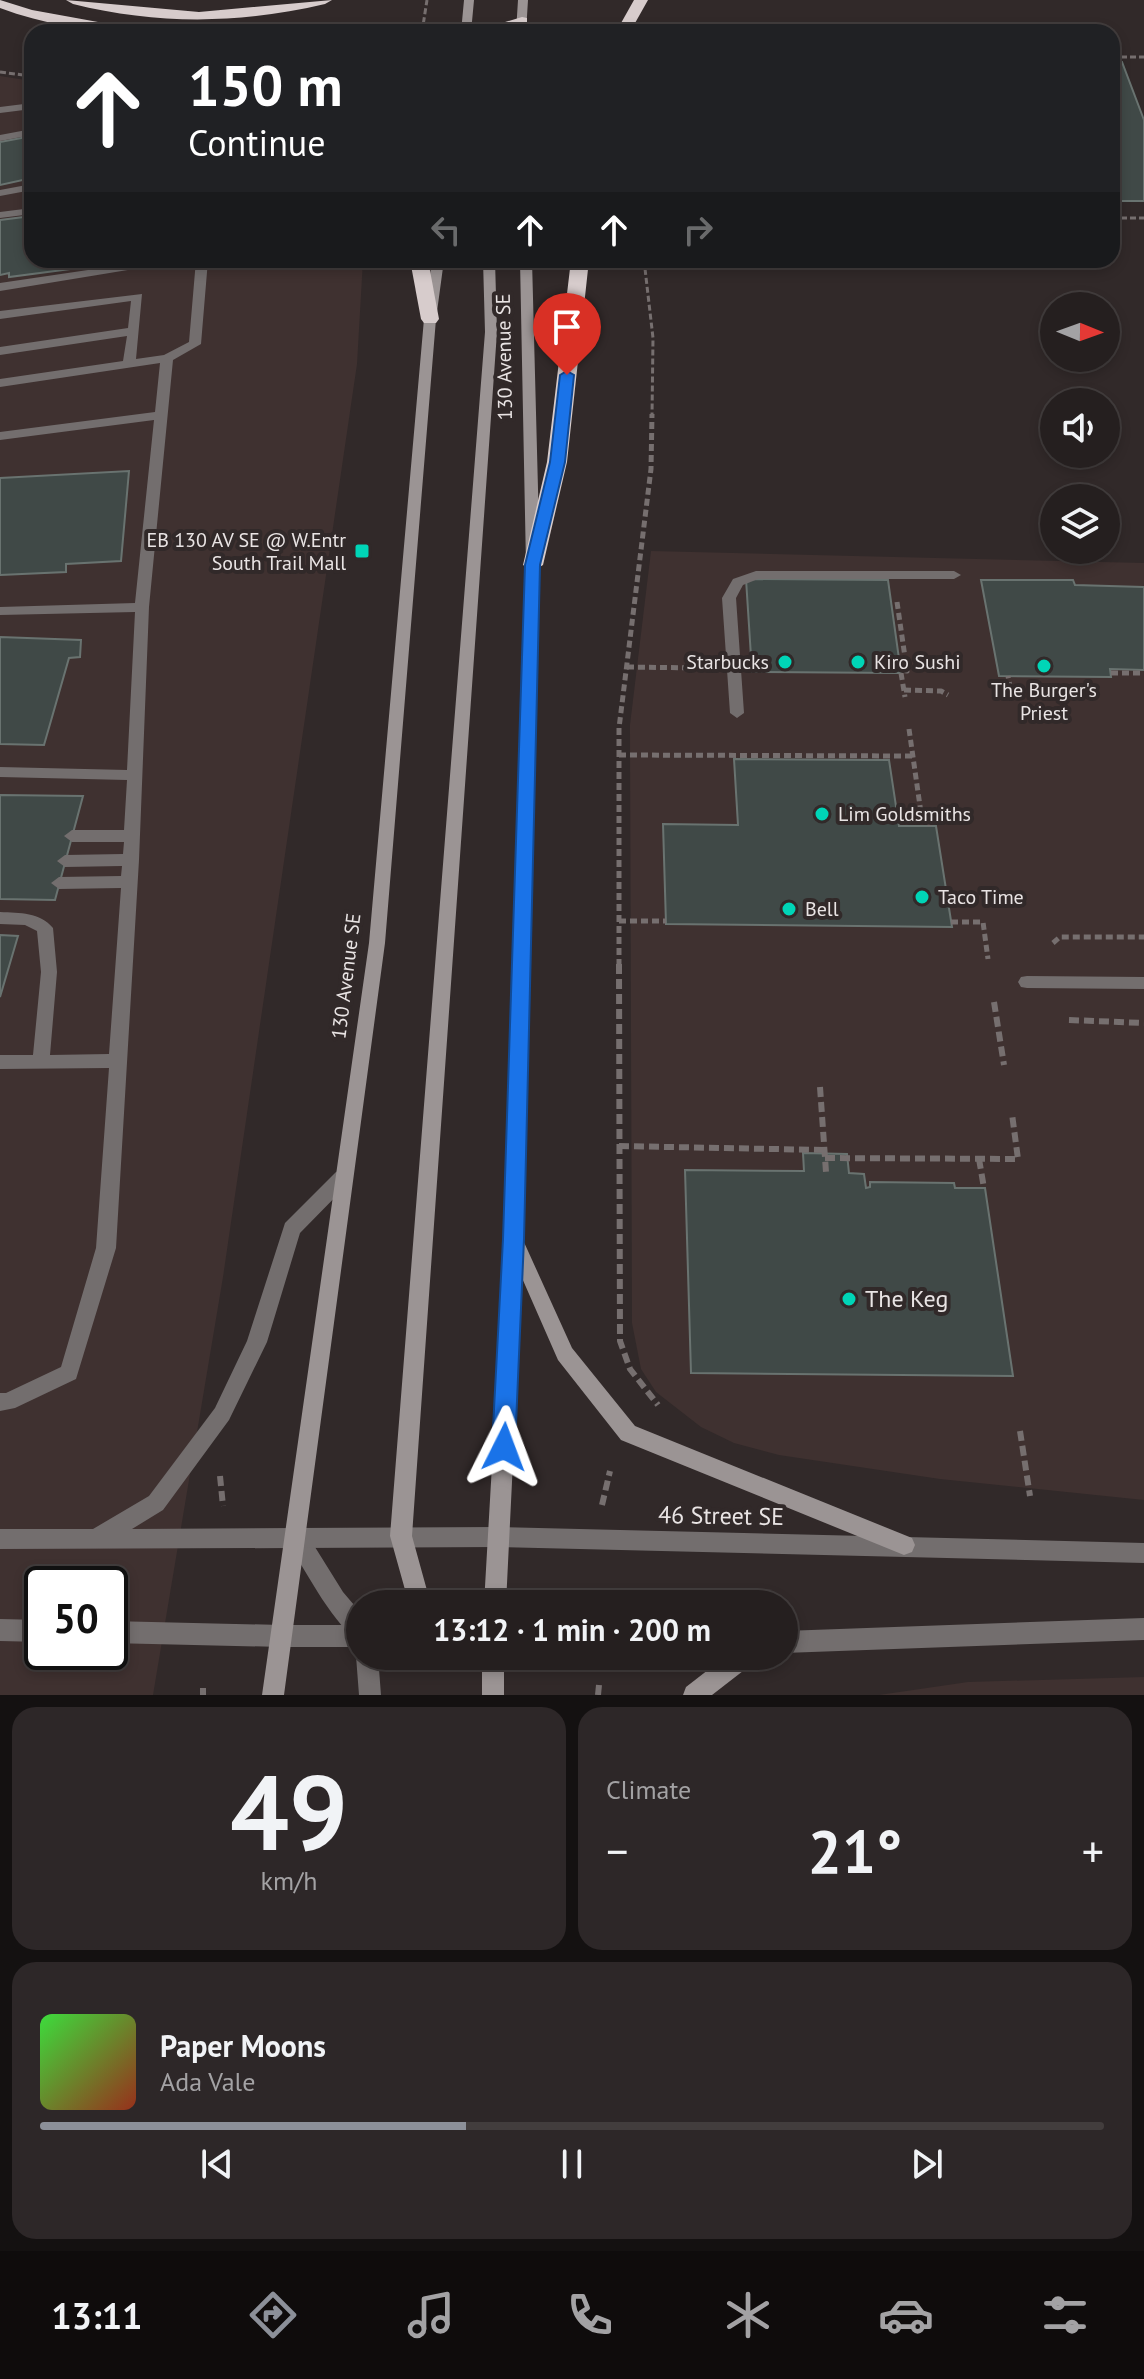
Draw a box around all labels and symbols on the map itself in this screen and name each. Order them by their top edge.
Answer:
north arrow [1040,292,1120,372]
pin [533,293,601,375]
street label: 130 Avenue SE [490,294,518,420]
place label: EB 130 AV SE @ W.Entr South Trail Mall [146,527,346,576]
marker: EB 130 AV SE @ W.Entr South Trail Mall [353,542,371,560]
place label: Starbucks [686,649,769,675]
place label: Kiro Sushi [874,649,961,675]
marker: Starbucks [776,653,794,671]
marker: Kiro Sushi [849,653,867,671]
marker: The Burger's Priest [1035,657,1053,675]
place label: The Burger's Priest [991,677,1097,726]
place label: Lim Goldsmiths [838,801,971,827]
marker: Lim Goldsmiths [813,805,831,823]
place label: Taco Time [938,884,1024,910]
marker: Taco Time [913,888,931,906]
place label: Bell [805,896,839,922]
marker: Bell [780,900,798,918]
street label: 130 Avenue SE [325,912,367,1040]
place label: The Keg [865,1283,948,1314]
marker: The Keg [840,1290,858,1308]
position arrow [462,1405,546,1489]
street label: 46 Street SE [658,1499,784,1532]
speed limit sign: 50 [24,1566,128,1670]

